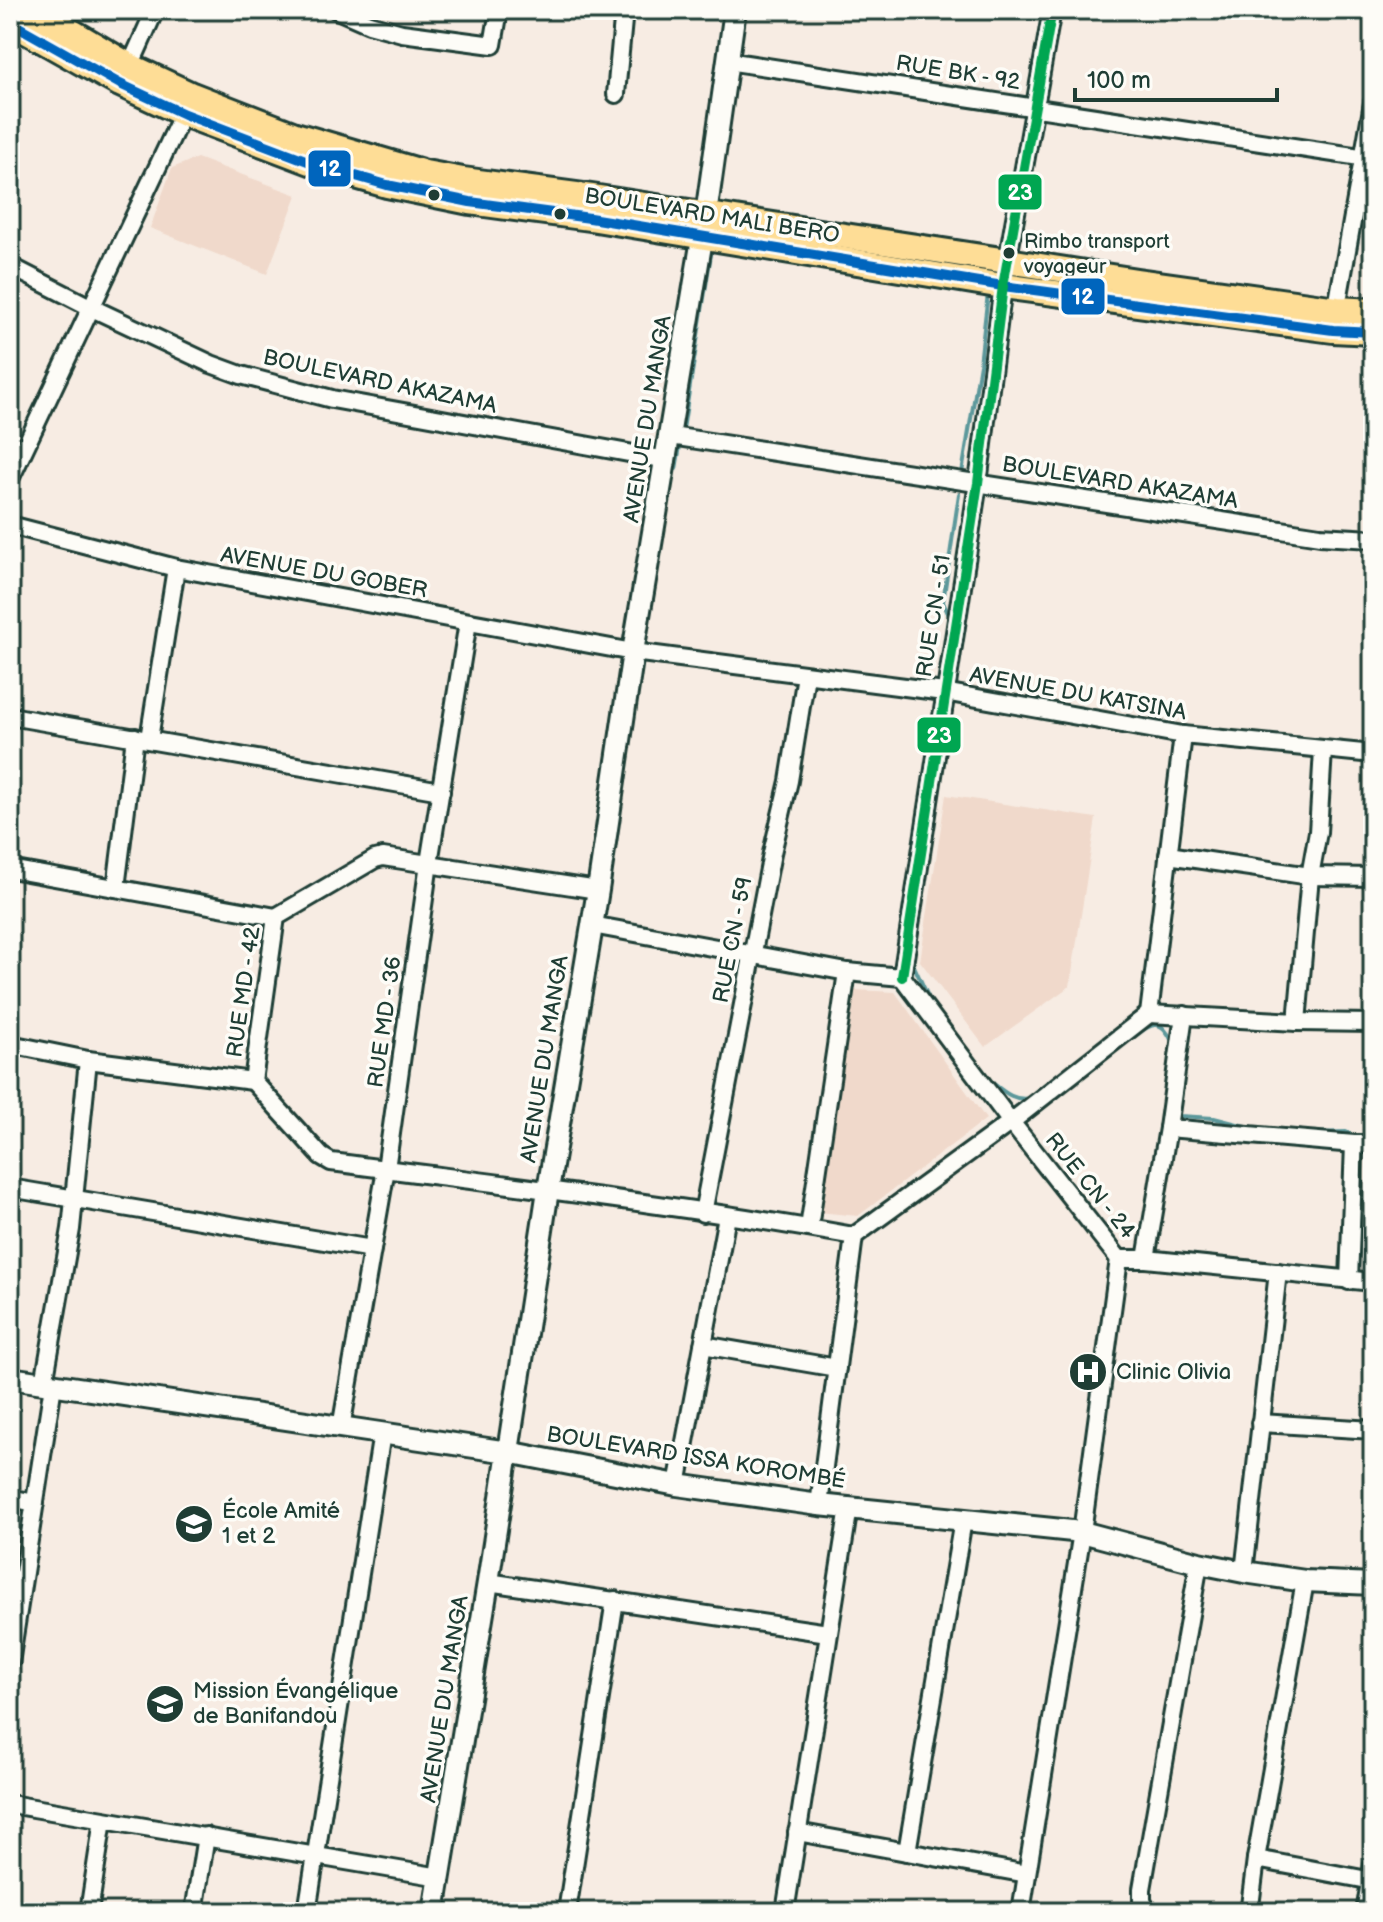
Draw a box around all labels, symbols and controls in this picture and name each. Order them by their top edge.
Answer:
street label: RUE BK - 92 [894,50,1022,96]
scale bar [1075,52,1277,102]
text: 100 m [1087,66,1151,95]
line badge: 12 [307,149,352,188]
text: 12 [319,156,341,183]
line badge: 23 [997,173,1043,211]
text: 23 [1007,180,1033,207]
street label: BOULEVARD MALI BERO [583,183,841,249]
unlabelled marker [426,187,442,203]
unlabelled marker [552,206,568,222]
place label: Rimbo transport voyageur [1023,230,1170,279]
marker: Rimbo transport voyageur [1001,245,1017,261]
line badge: 12 [1060,277,1106,316]
text: 12 [1072,284,1094,311]
street label: AVENUE DU MANGA [618,313,678,525]
street label: BOULEVARD AKAZAMA [261,344,500,420]
street label: BOULEVARD AKAZAMA [1000,451,1240,515]
street label: AVENUE DU GOBER [219,542,429,604]
street label: RUE CN - 51 [911,553,957,679]
street label: AVENUE DU KATSINA [968,662,1189,726]
line badge: 23 [916,716,962,754]
text: 23 [926,723,952,750]
street label: RUE CN - 59 [708,875,758,1005]
street label: RUE MD - 42 [221,925,267,1059]
street label: AVENUE DU MANGA [515,953,575,1165]
street label: RUE MD - 36 [362,955,408,1089]
street label: RUE CN - 24 [1039,1128,1141,1245]
hospital icon: Clinic Olivia [1067,1351,1109,1393]
place label: Clinic Olivia [1116,1359,1231,1386]
street label: BOULEVARD ISSA KOROMBÉ [545,1420,847,1495]
place label: École Amité 1 et 2 [222,1497,340,1550]
school or university icon: École Amité 1 et 2 [173,1503,215,1545]
street label: AVENUE DU MANGA [415,1593,475,1805]
place label: Mission Évangélique de Banifandou [193,1677,398,1730]
school or university icon: Mission Évangélique de Banifandou [144,1683,186,1725]

